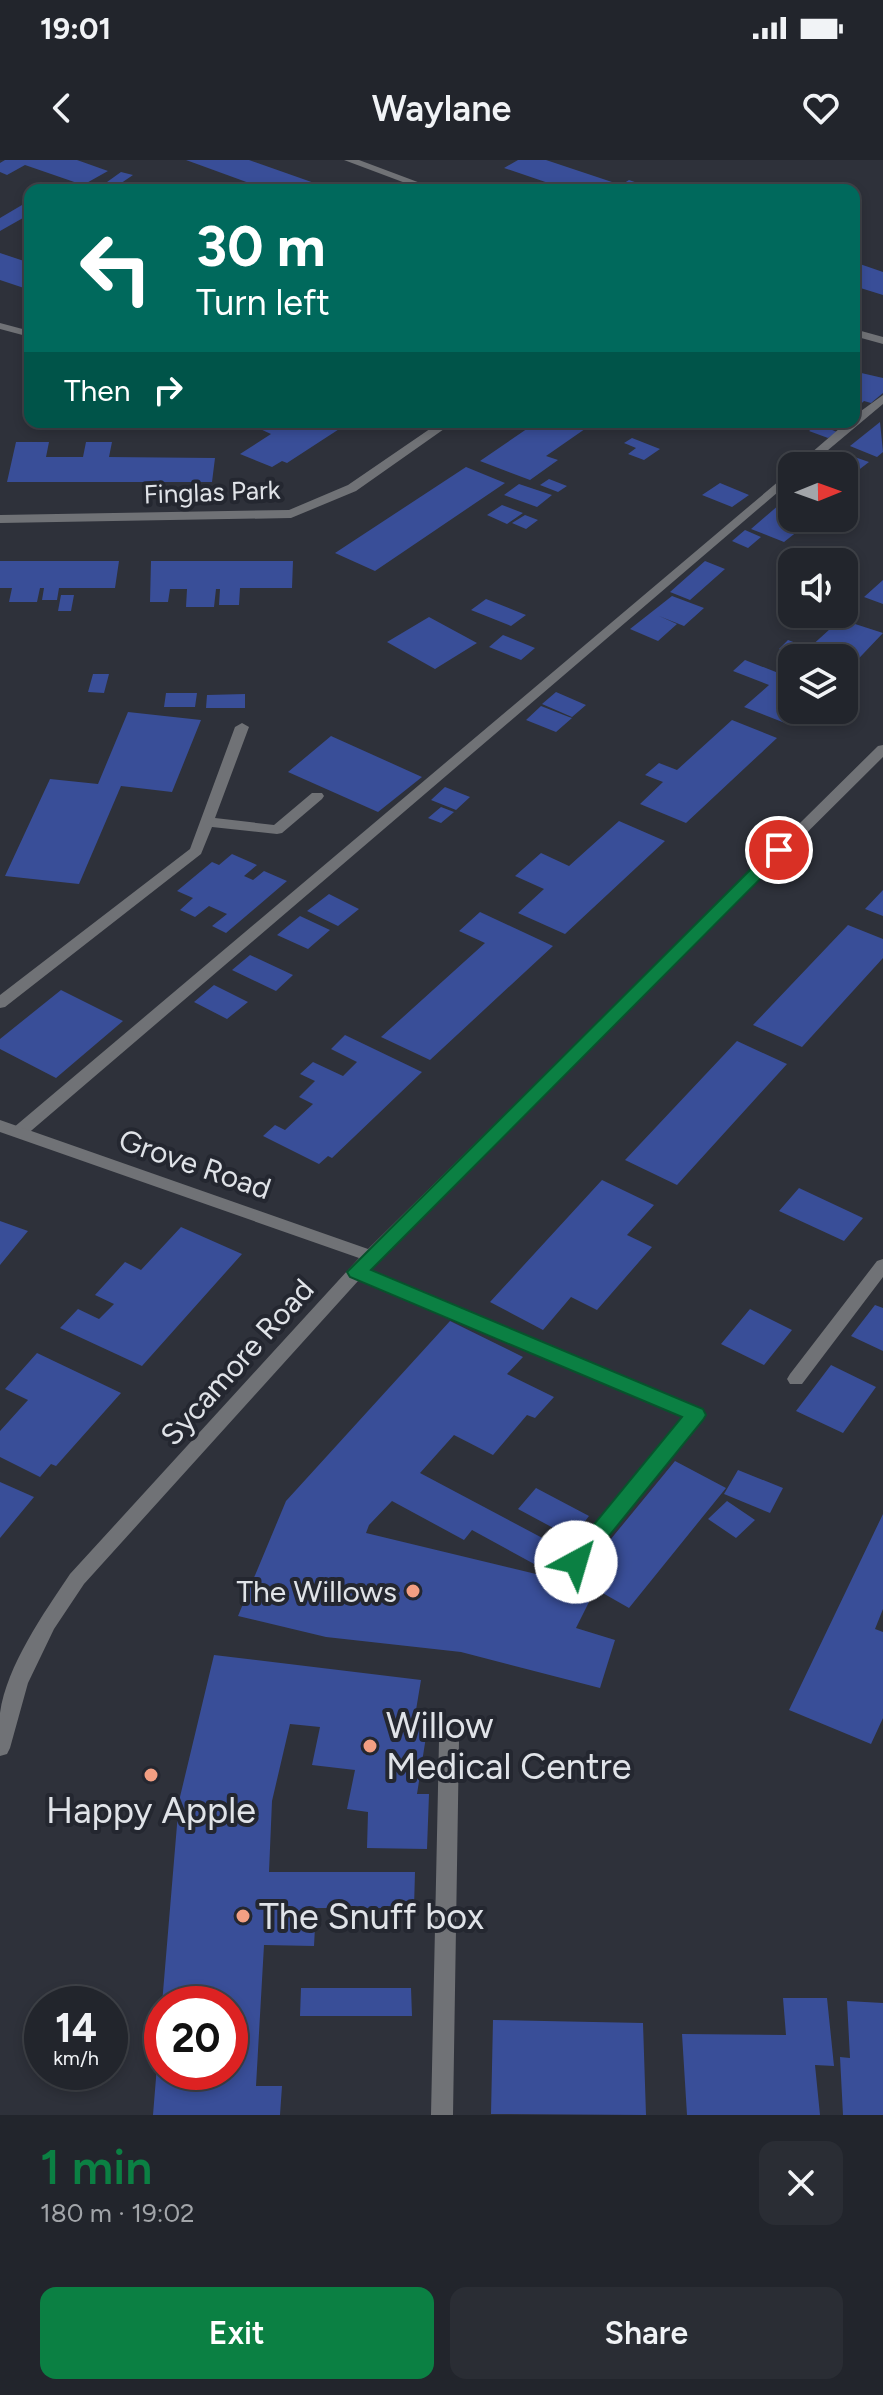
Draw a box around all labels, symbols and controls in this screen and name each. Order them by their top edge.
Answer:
text: 19:01 [40,10,111,47]
icon: back [40,86,84,130]
icon: heart [799,86,843,130]
text: Waylane [372,87,511,130]
text: 30 m [196,213,326,280]
icon: left [64,216,168,320]
text: Turn left [196,281,330,324]
icon: right [146,368,190,412]
text: Then [64,372,130,409]
north arrow [778,452,858,532]
map controls [778,452,858,724]
street label: Finglas Park [143,474,281,510]
button: sound [778,548,858,628]
button: layers [778,644,858,724]
pin [745,816,813,884]
icon: arrive [757,828,801,872]
street label: Grove Road [114,1121,276,1207]
street label: Sycamore Road [153,1271,321,1453]
position arrow [534,1520,618,1604]
place label: The Willows [236,1573,397,1610]
marker: The Willows [404,1582,422,1600]
place label: Willow Medical Centre [386,1704,631,1788]
marker: Willow Medical Centre [361,1737,379,1755]
marker: Happy Apple [142,1766,160,1784]
place label: Happy Apple [46,1789,256,1832]
place label: The Snuff box [259,1895,484,1938]
marker: The Snuff box [234,1907,252,1925]
speed limit sign: 20 [144,1986,248,2090]
text: 14 [55,2004,97,2052]
text: km/h [53,2046,99,2070]
text: 1 min [40,2138,152,2196]
button: close [759,2141,843,2225]
text: 180 m · 19:02 [40,2197,195,2229]
button: Exit [40,2287,434,2379]
button: Share [450,2287,843,2379]

